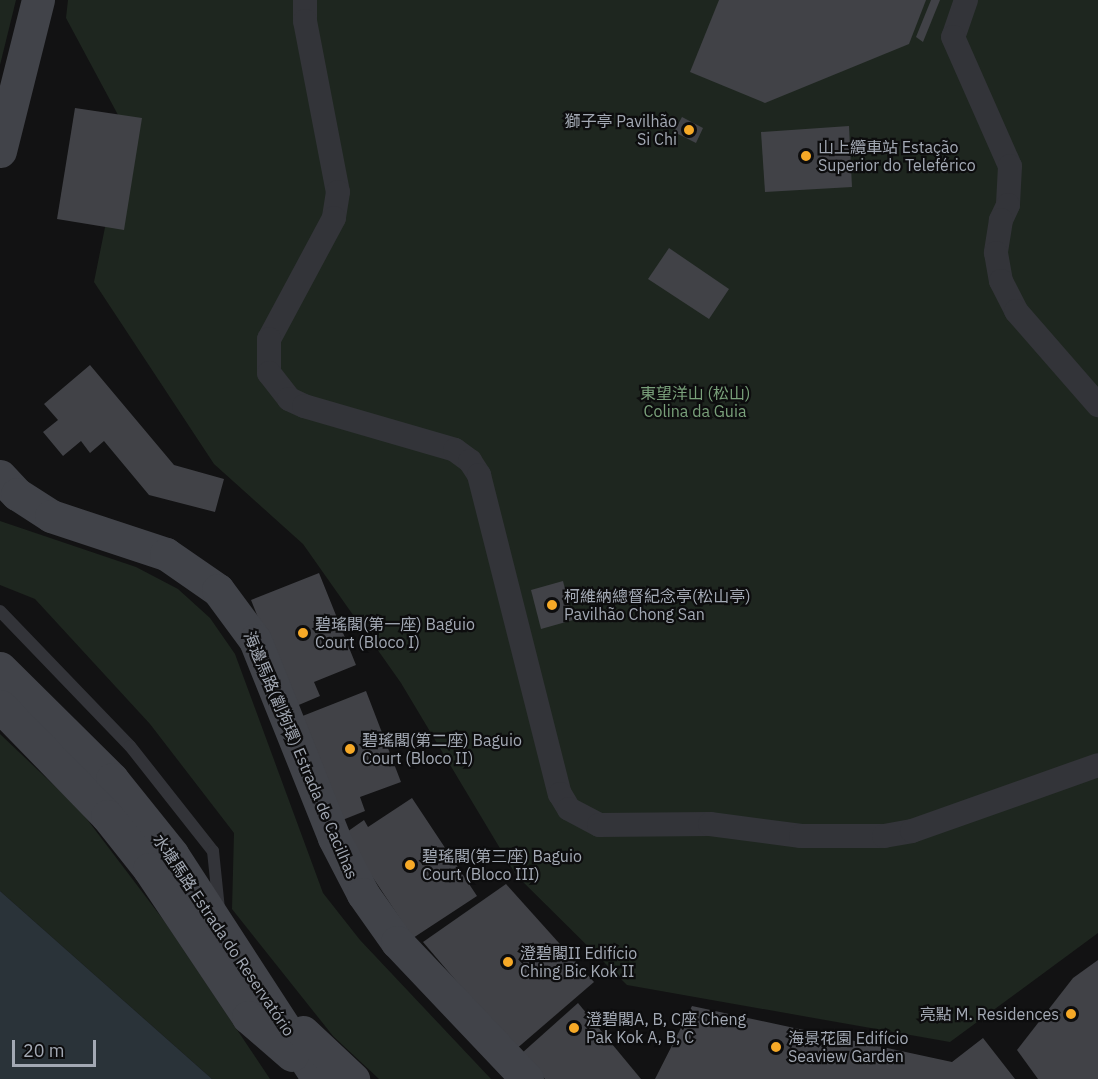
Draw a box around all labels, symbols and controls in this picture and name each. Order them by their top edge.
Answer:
place label: 獅子亭 Pavilhão Si Chi [564,111,677,149]
marker: 獅子亭 Pavilhão Si Chi [682,123,696,137]
place label: 山上纜車站 Estação Superior do Teleférico [818,137,976,175]
marker: 山上纜車站 Estação Superior do Teleférico [799,149,813,163]
park label: 東望洋山 (松山) Colina da Guia [640,383,750,421]
place label: 柯維納總督紀念亭(松山亭) Pavilhão Chong San [564,586,751,624]
marker: 柯維納總督紀念亭(松山亭) Pavilhão Chong San [545,598,559,612]
place label: 碧瑤閣(第一座) Baguio Court (Bloco I) [315,614,475,652]
marker: 碧瑤閣(第一座) Baguio Court (Bloco I) [296,626,310,640]
street label: 海邊馬路(劏狗環) Estrada de Cacilhas [240,628,362,882]
place label: 碧瑤閣(第二座) Baguio Court (Bloco II) [362,730,522,768]
marker: 碧瑤閣(第二座) Baguio Court (Bloco II) [343,742,357,756]
street label: 水塘馬路 Estrada do Reservatório [149,830,299,1040]
place label: 碧瑤閣(第三座) Baguio Court (Bloco III) [422,846,582,884]
marker: 碧瑤閣(第三座) Baguio Court (Bloco III) [403,858,417,872]
place label: 澄碧閣II Edifício Ching Bic Kok II [520,943,637,981]
marker: 澄碧閣II Edifício Ching Bic Kok II [501,955,515,969]
place label: 亮點 M. Residences [920,1004,1059,1024]
marker: 亮點 M. Residences [1064,1007,1078,1021]
place label: 澄碧閣A, B, C座 Cheng Pak Kok A, B, C [586,1009,746,1047]
marker: 澄碧閣A, B, C座 Cheng Pak Kok A, B, C [567,1021,581,1035]
scale bar [15,1028,99,1066]
place label: 海景花園 Edifício Seaview Garden [788,1028,908,1066]
text: 20 m [23,1039,65,1062]
marker: 海景花園 Edifício Seaview Garden [769,1040,783,1054]

